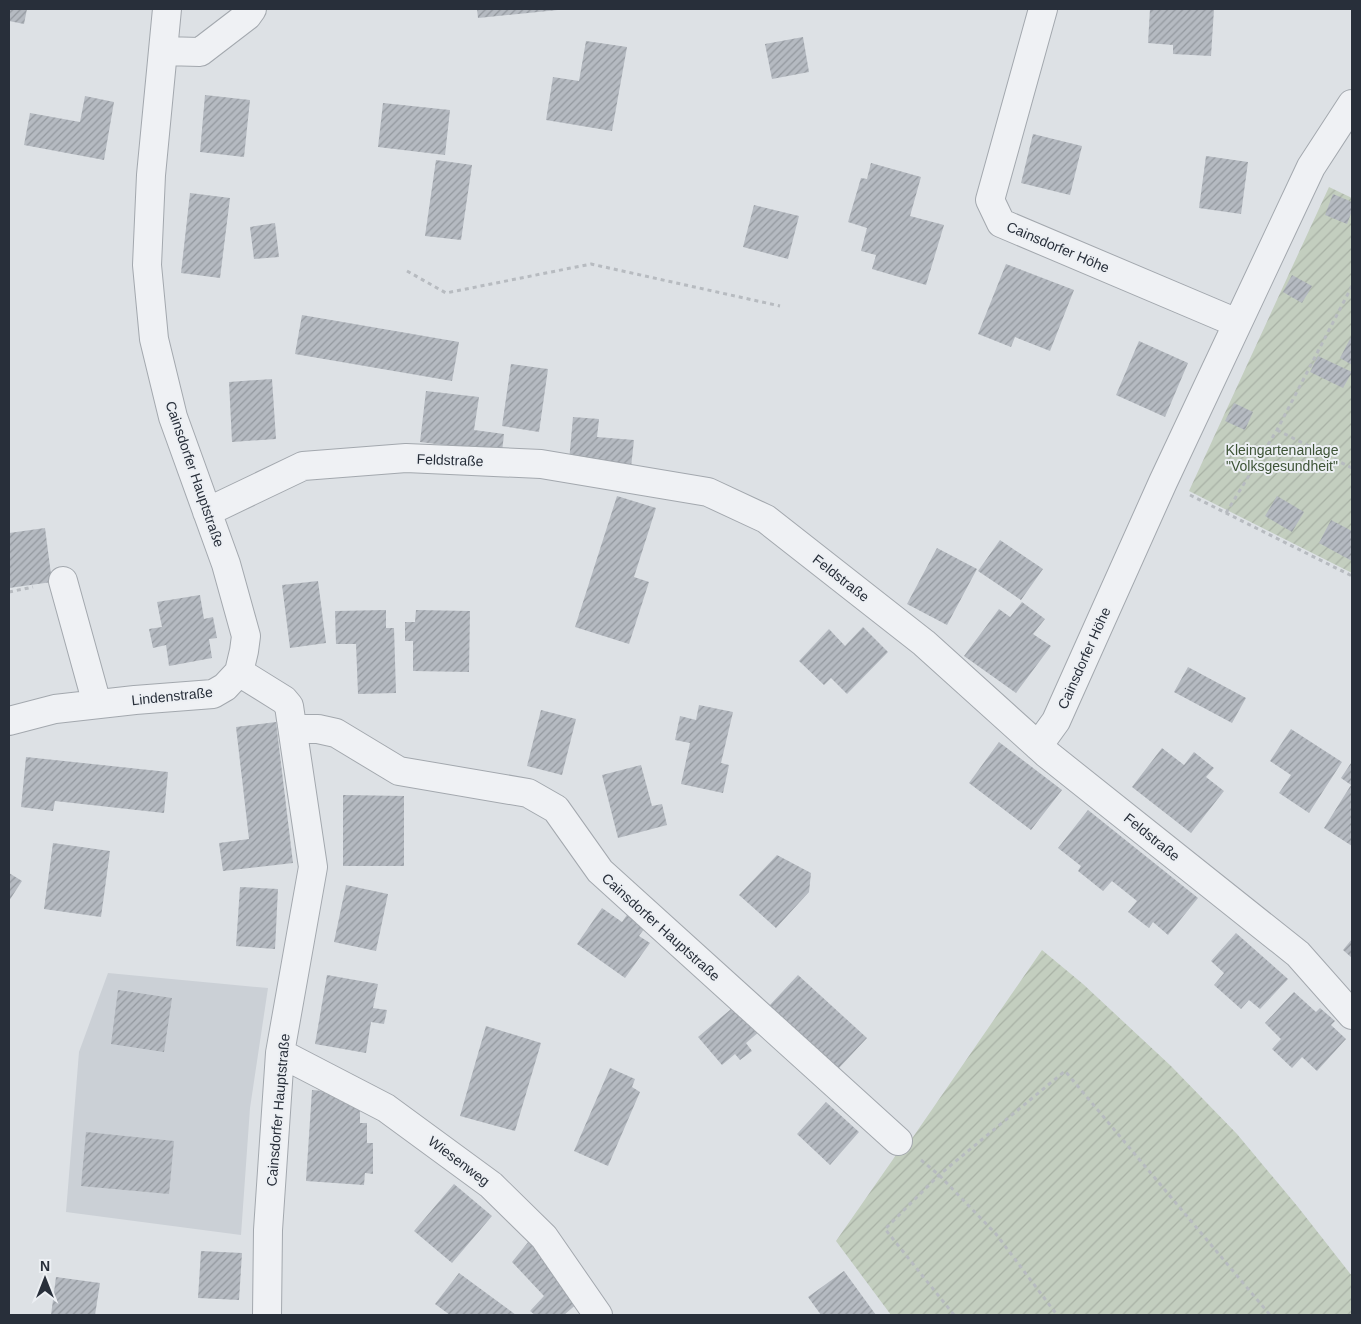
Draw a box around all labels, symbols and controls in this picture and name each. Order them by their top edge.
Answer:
street label: Cainsdorfer Höhe [1004,218,1112,276]
street label: Cainsdorfer Hauptstraße [162,399,228,549]
park label: Kleingartenanlage "Volksgesundheit" [1226,442,1339,474]
street label: Feldstraße [416,451,484,469]
street label: Feldstraße [810,551,872,605]
street label: Cainsdorfer Höhe [1054,604,1114,711]
street label: Lindenstraße [131,684,214,708]
street label: Feldstraße [1121,810,1183,864]
street label: Cainsdorfer Hauptstraße [599,870,723,984]
street label: Cainsdorfer Hauptstraße [263,1033,293,1187]
street label: Wiesenweg [425,1133,493,1189]
north arrow [20,1254,70,1304]
text: N [40,1258,50,1274]

